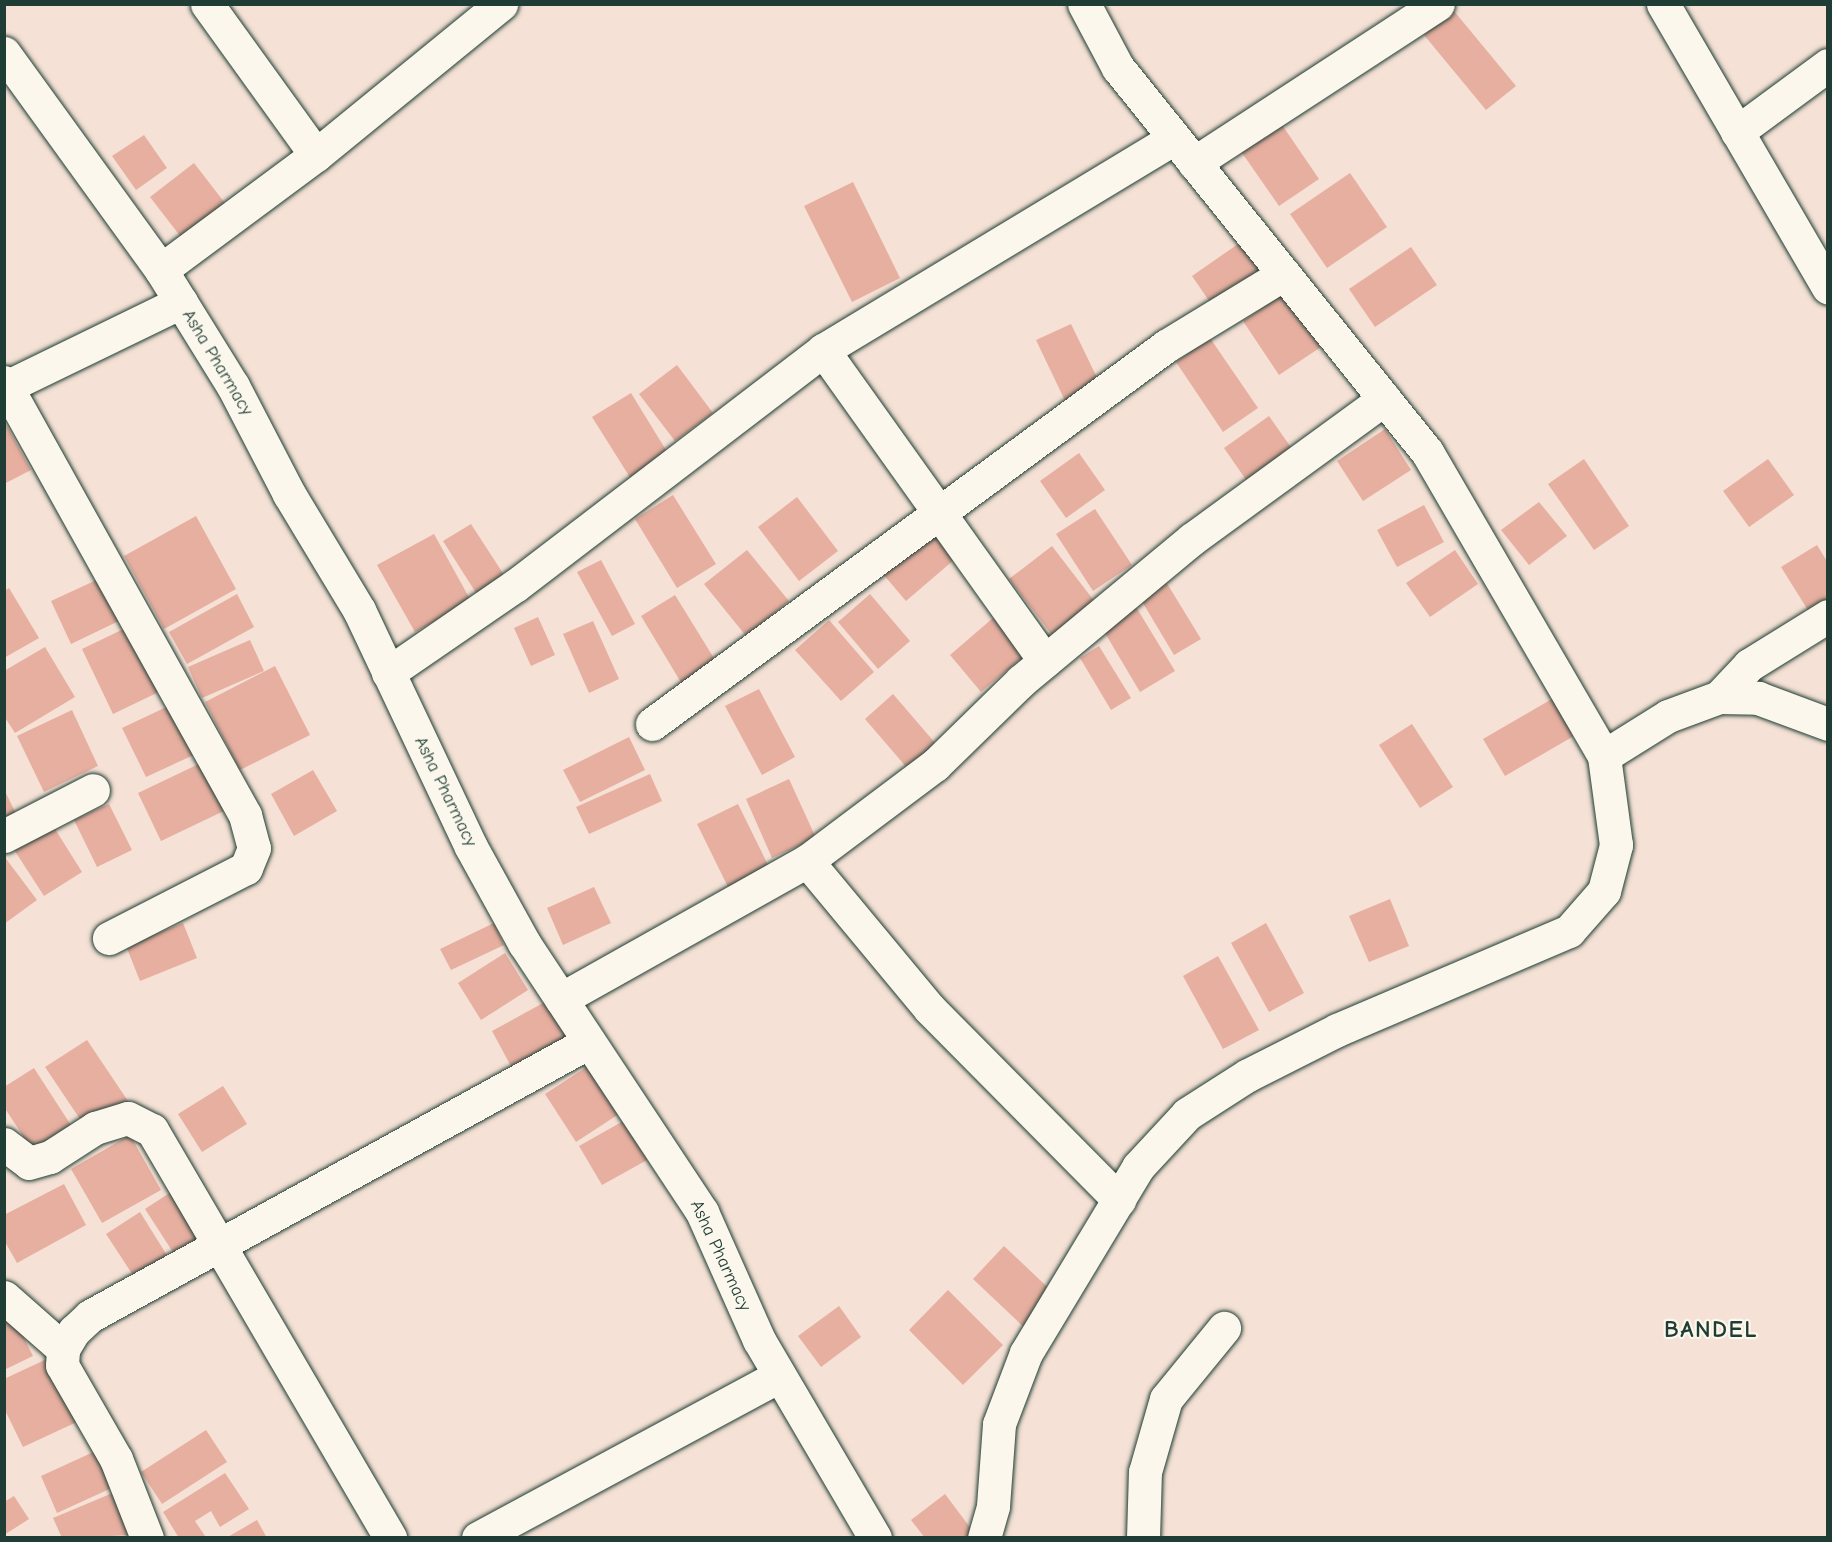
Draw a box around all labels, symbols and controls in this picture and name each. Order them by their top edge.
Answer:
street label: Asha Pharmacy [177,306,257,420]
street label: Asha Pharmacy [409,733,481,851]
street label: Asha Pharmacy [685,1197,755,1315]
district label: BANDEL [1664,1316,1758,1344]

